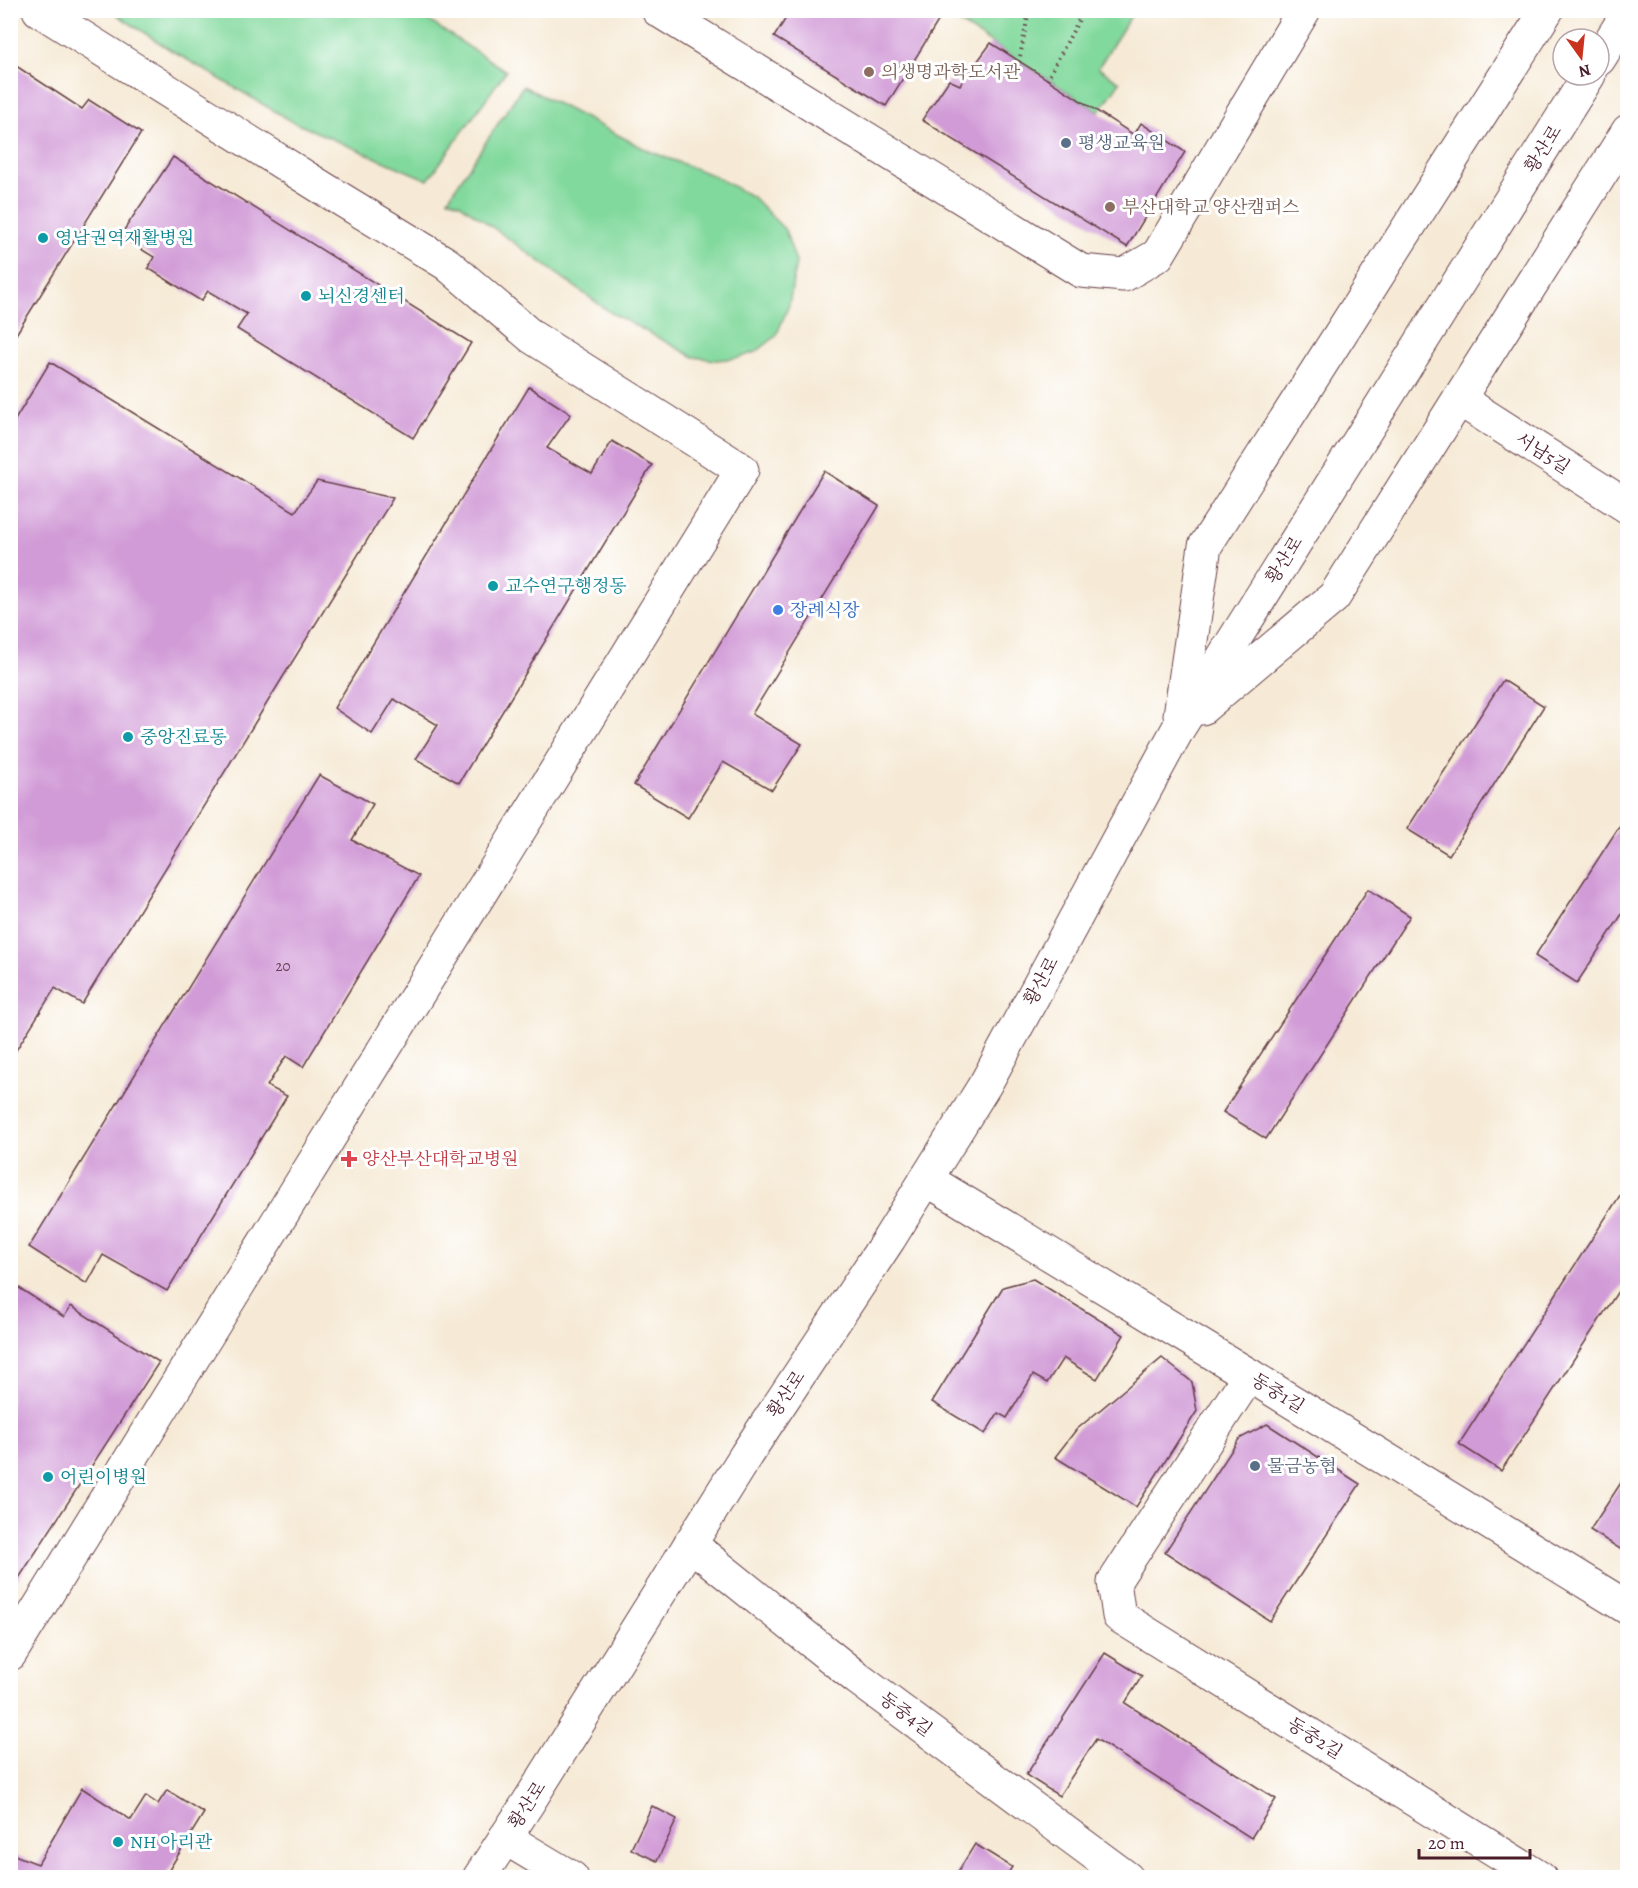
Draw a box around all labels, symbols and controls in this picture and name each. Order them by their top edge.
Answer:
north arrow [1551,27,1611,87]
text: N [1576,58,1593,83]
place label: 의생명과학도서관 [881,60,1021,84]
marker: 의생명과학도서관 [862,65,876,79]
street label: 황산로 [1519,121,1567,177]
place label: 평생교육원 [1078,131,1165,155]
marker: 평생교육원 [1059,136,1073,150]
place label: 부산대학교 양산캠퍼스 [1122,195,1300,219]
marker: 부산대학교 양산캠퍼스 [1103,200,1117,214]
place label: 영남권역재활병원 [55,226,194,250]
marker: 영남권역재활병원 [36,231,50,245]
place label: 뇌신경센터 [318,284,405,308]
marker: 뇌신경센터 [299,289,313,303]
street label: 서남5길 [1511,427,1575,479]
street label: 황산로 [1260,532,1308,588]
place label: 교수연구행정동 [505,574,627,598]
marker: 교수연구행정동 [486,579,500,593]
place label: 장례식장 [790,598,860,622]
marker: 장례식장 [771,603,785,617]
place label: 중앙진료동 [140,725,227,749]
marker: 중앙진료동 [121,730,135,744]
street label: 황산로 [1018,952,1064,1010]
house number: 20 [275,956,291,976]
place label: 양산부산대학교병원 [362,1147,519,1171]
marker: 양산부산대학교병원 [340,1150,358,1168]
street label: 황산로 [761,1366,811,1422]
street label: 동중1길 [1247,1367,1309,1419]
place label: 물금농협 [1267,1454,1337,1478]
marker: 물금농협 [1248,1459,1262,1473]
place label: 어린이병원 [60,1465,147,1489]
marker: 어린이병원 [41,1470,55,1484]
street label: 동중4길 [875,1686,937,1742]
street label: 동중2길 [1283,1712,1347,1764]
street label: 황산로 [503,1777,551,1833]
scale bar [1419,1822,1530,1860]
place label: NH 아리관 [130,1830,213,1854]
text: 20 m [1428,1831,1465,1855]
marker: NH 아리관 [111,1835,125,1849]

